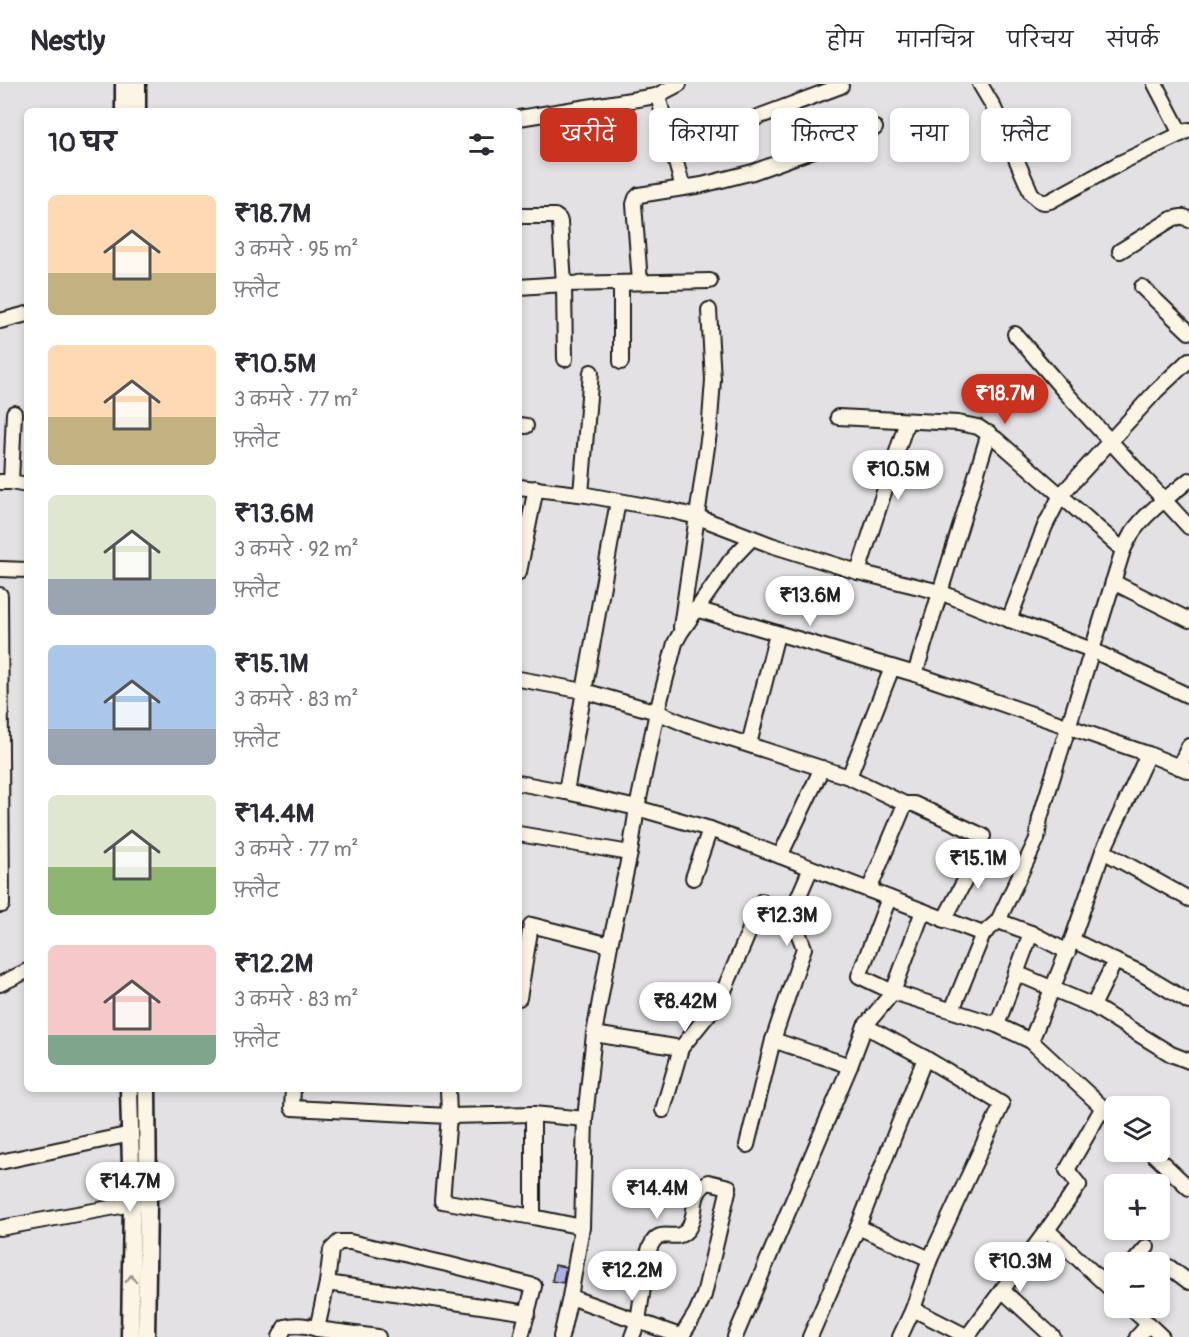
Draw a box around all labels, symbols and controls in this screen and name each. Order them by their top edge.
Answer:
text: Nestly [30,24,105,59]
text: होम [827,27,864,54]
text: मानचित्र [897,27,974,54]
text: परिचय [1007,27,1073,54]
text: संपर्क [1106,27,1159,54]
chip: खरीदें [540,108,637,162]
chip: किराया [649,108,759,162]
chip: फ़िल्टर [771,108,878,162]
chip: नया [890,108,969,162]
chip: फ़्लैट [981,108,1071,162]
text: 10 घर [48,127,116,159]
icon: filters [465,128,498,161]
text: ₹18.7M [234,198,311,230]
icon: home [96,219,168,291]
text: 3 कमरे · 95 m² [234,237,358,262]
text: फ़्लैट [234,278,280,303]
text: ₹10.5M [234,348,316,380]
icon: home [96,369,168,441]
pin: ₹18.7M [956,374,1054,425]
text: ₹18.7M [975,381,1035,406]
text: 3 कमरे · 77 m² [234,387,358,412]
text: फ़्लैट [234,428,280,453]
pin: ₹10.5M [849,450,947,501]
text: ₹10.5M [866,457,930,482]
text: ₹13.6M [234,498,314,530]
icon: home [96,519,168,591]
text: 3 कमरे · 92 m² [234,537,359,562]
pin: ₹13.6M [761,576,859,627]
text: फ़्लैट [234,578,280,603]
text: ₹13.6M [779,583,841,608]
text: ₹15.1M [234,648,308,680]
icon: home [96,669,168,741]
text: 3 कमरे · 83 m² [234,687,358,712]
text: फ़्लैट [234,728,280,753]
text: ₹14.4M [234,798,314,830]
icon: home [96,819,168,891]
text: 3 कमरे · 77 m² [234,837,358,862]
pin: ₹15.1M [929,839,1027,890]
text: ₹15.1M [949,846,1007,871]
text: फ़्लैट [234,878,280,903]
pin: ₹12.3M [738,896,836,947]
text: ₹12.3M [757,903,817,928]
text: ₹12.2M [234,948,313,980]
icon: home [96,969,168,1041]
pin: ₹8.42M [636,982,734,1033]
text: 3 कमरे · 83 m² [234,987,358,1012]
text: ₹8.42M [653,989,717,1014]
text: फ़्लैट [234,1028,280,1053]
map controls [1104,1096,1170,1318]
button: layers [1104,1096,1170,1162]
pin: ₹14.7M [81,1162,179,1213]
text: ₹14.7M [100,1169,160,1194]
pin: ₹14.4M [608,1169,706,1220]
button: + [1104,1174,1170,1240]
text: ₹14.4M [626,1176,688,1201]
pin: ₹10.3M [971,1242,1069,1293]
text: ₹10.3M [988,1249,1052,1274]
pin: ₹12.2M [583,1251,681,1302]
button: − [1104,1252,1170,1318]
text: ₹12.2M [602,1258,662,1283]
one-way arrow [125,1274,137,1283]

